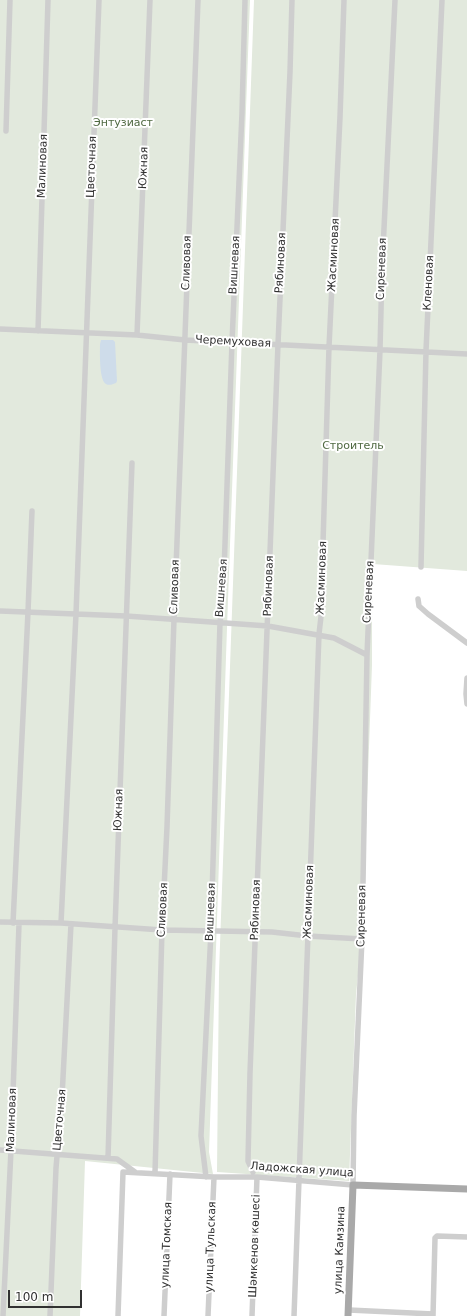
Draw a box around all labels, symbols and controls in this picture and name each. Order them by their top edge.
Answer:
park label: Энтузиаст [93,116,153,130]
street label: Малиновая [35,134,51,198]
street label: Цветочная [84,136,100,198]
street label: Южная [137,147,151,189]
street label: Жасминовая [325,218,343,292]
street label: Рябиновая [273,232,289,294]
street label: Сливовая [179,235,195,291]
street label: Вишневая [227,235,243,295]
street label: Сиреневая [374,238,390,300]
street label: Кленовая [421,255,437,311]
street label: Черемуховая [195,333,271,351]
park label: Строитель [322,439,384,453]
street label: Жасминовая [314,541,330,615]
street label: Рябиновая [261,555,277,617]
street label: Вишневая [213,558,231,618]
street label: Сливовая [167,559,183,615]
street label: Сиреневая [361,561,377,623]
street label: Южная [112,789,126,831]
street label: Жасминовая [301,865,317,939]
street label: Рябиновая [248,879,264,941]
street label: Сливовая [155,882,171,938]
street label: Вишневая [203,883,219,941]
street label: Сиреневая [355,885,369,947]
street label: Малиновая [4,1088,20,1152]
street label: Цветочная [51,1089,69,1151]
street label: Ладожская улица [250,1160,354,1180]
street label: Шәмкенов көшесі [247,1194,263,1298]
street label: улица Тульская [203,1201,219,1293]
street label: улица Томская [159,1202,175,1288]
street label: улица Камзина [332,1206,348,1294]
scale bar [10,1282,84,1308]
text: 100 m [15,1290,53,1304]

